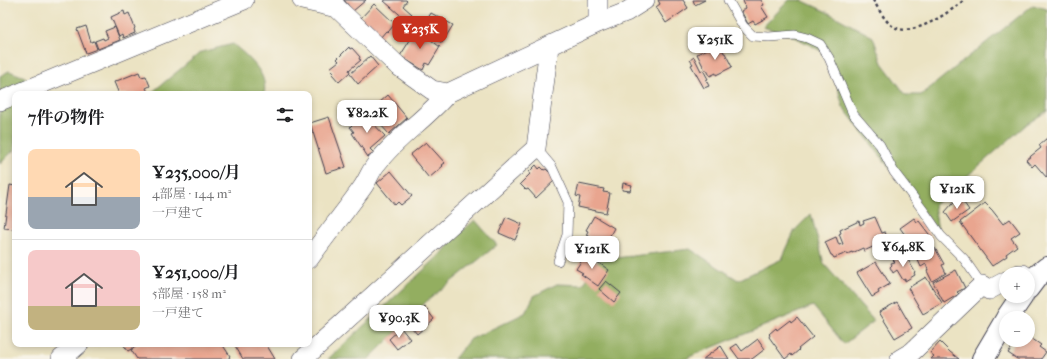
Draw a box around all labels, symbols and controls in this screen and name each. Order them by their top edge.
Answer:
pin: ¥235K [392,16,448,50]
text: ¥235K [401,21,439,36]
pin: ¥251K [687,27,743,61]
text: ¥251K [697,32,733,47]
pin: ¥82.2K [334,100,400,134]
icon: filters [274,104,296,126]
text: ¥82.2K [346,105,388,120]
text: 7件の物件 [28,107,104,127]
text: ¥235,000/月 [152,162,241,182]
icon: home [60,165,108,213]
pin: ¥121K [929,176,985,210]
text: ¥121K [939,181,975,196]
text: 4部屋 · 144 m² [152,186,231,201]
text: 一戸建て [152,205,204,220]
pin: ¥64.8K [870,234,936,268]
pin: ¥121K [564,236,620,270]
text: ¥64.8K [881,239,925,254]
text: ¥121K [574,241,610,256]
text: ¥251,000/月 [152,262,240,282]
icon: home [60,266,108,314]
map controls [999,267,1035,347]
button: + [999,267,1035,303]
text: 5部屋 · 158 m² [152,286,226,301]
text: 一戸建て [152,305,204,320]
pin: ¥90.3K [366,305,432,339]
text: ¥90.3K [378,310,420,325]
button: − [999,311,1035,347]

